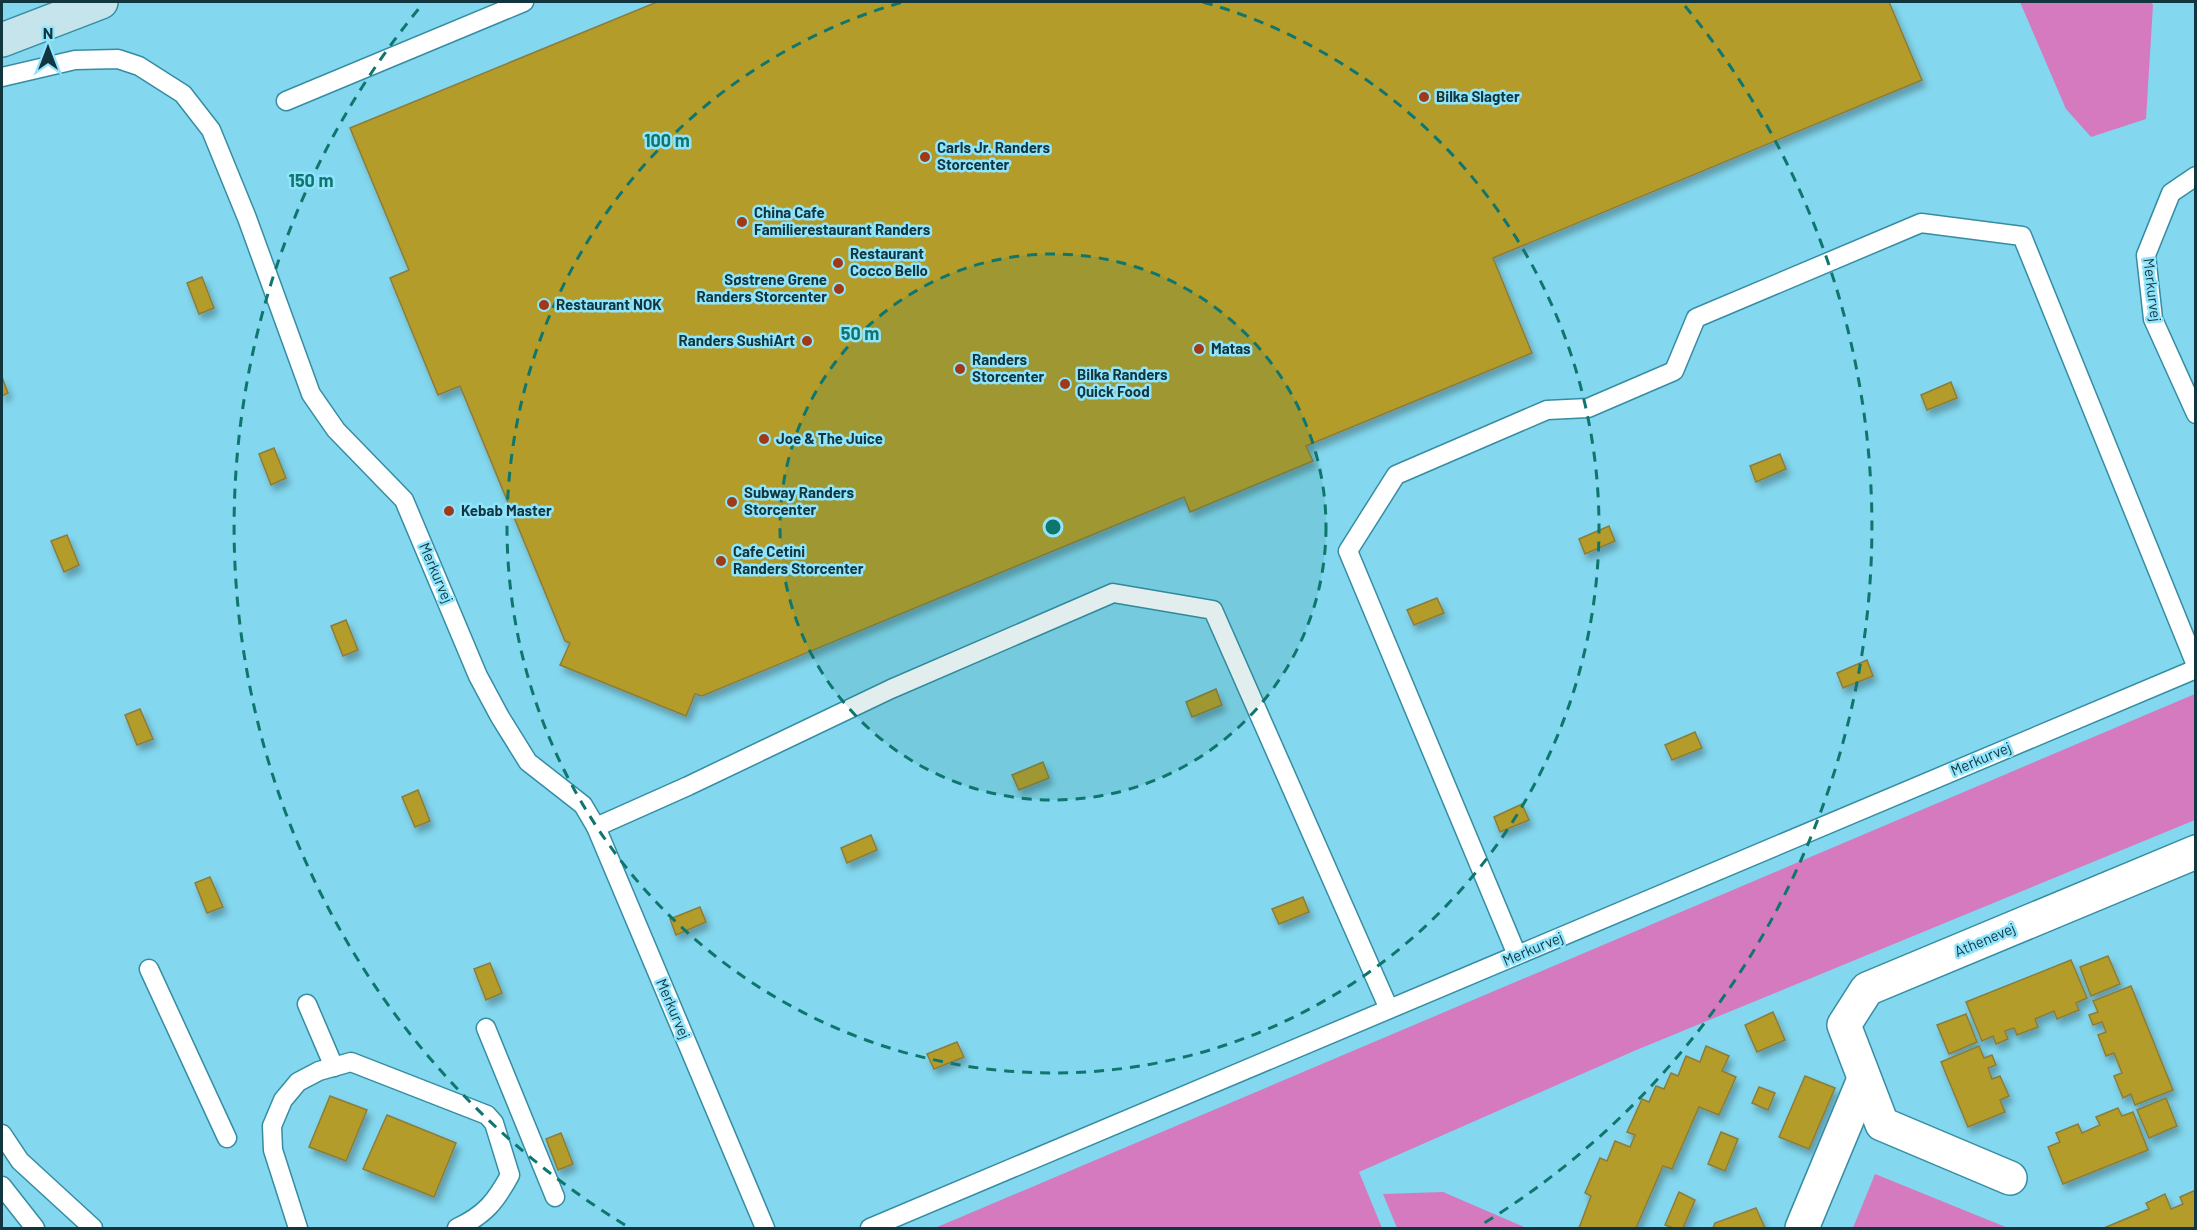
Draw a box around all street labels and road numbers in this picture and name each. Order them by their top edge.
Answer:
street label: Merkurvej [2140,257,2166,323]
street label: Merkurvej [416,540,458,606]
street label: Merkurvej [1948,737,2014,779]
street label: Athenevej [1951,918,2018,960]
street label: Merkurvej [1500,927,1566,969]
street label: Merkurvej [653,976,695,1042]

